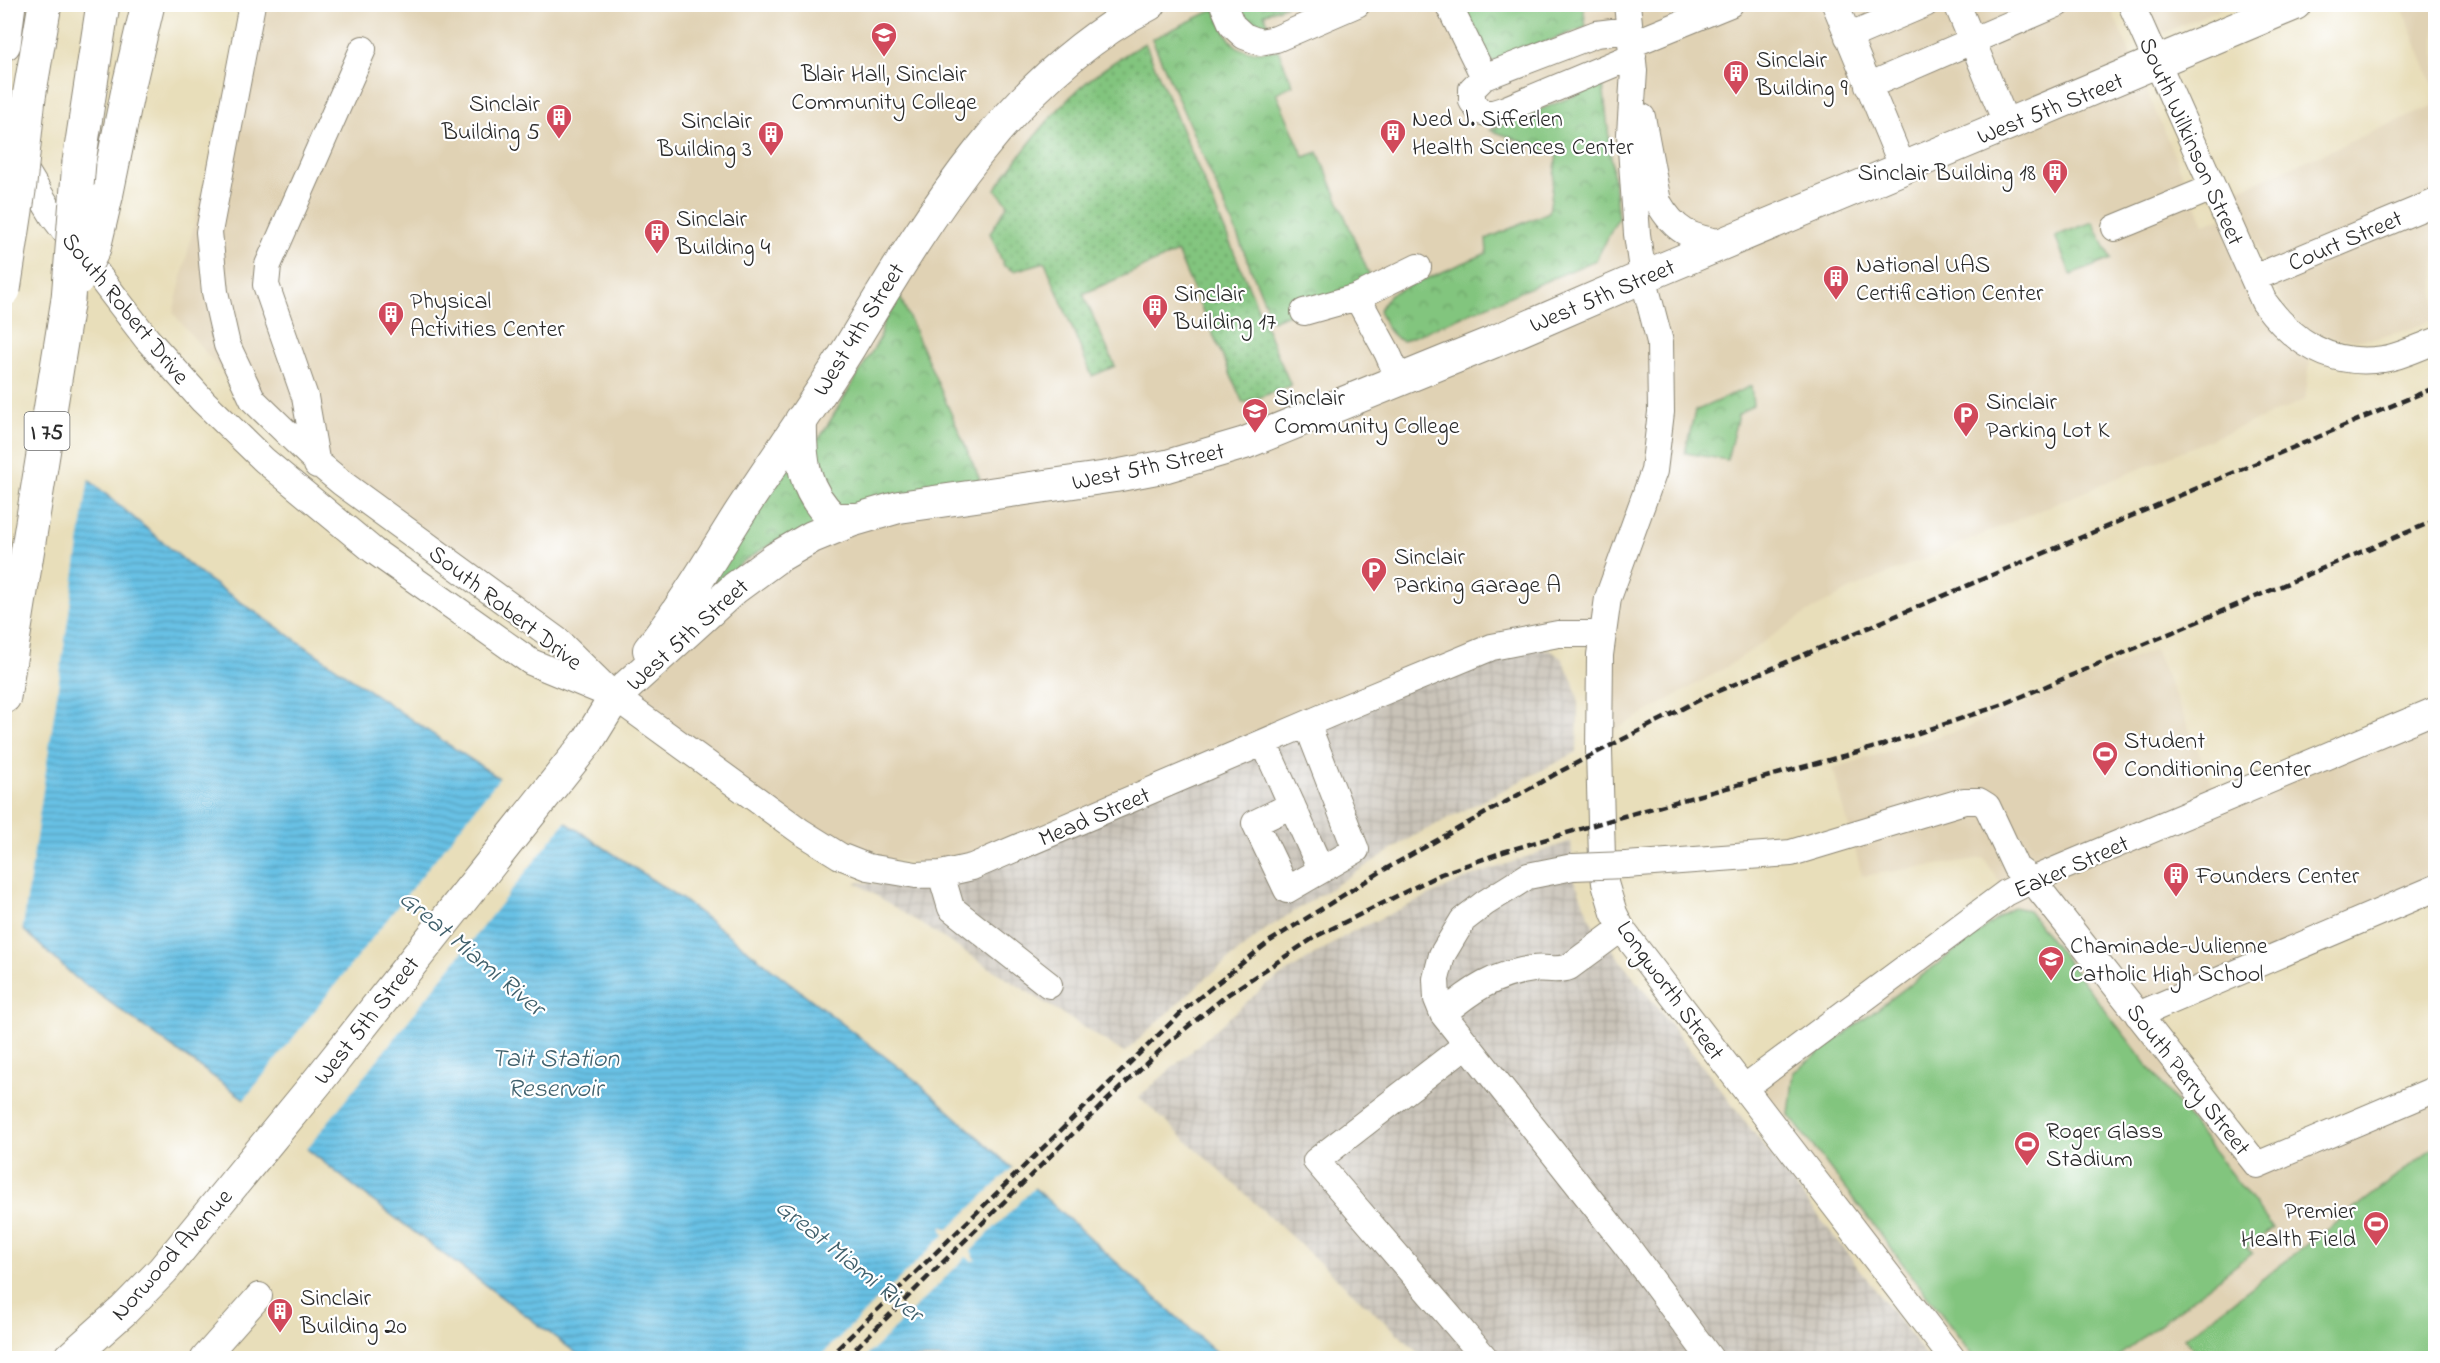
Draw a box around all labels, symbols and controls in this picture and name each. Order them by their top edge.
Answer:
school or university icon: Blair Hall, Sinclair Community College [869,20,899,58]
street label: South Wilkinson Street [2128,32,2251,252]
place label: Sinclair Building 9 [1755,44,1849,107]
place label: Blair Hall, Sinclair Community College [791,58,977,122]
building icon: Sinclair Building 9 [1721,58,1751,96]
street label: West 5th Street [1972,65,2129,156]
place label: Sinclair Building 5 [441,88,541,151]
building icon: Sinclair Building 5 [544,102,574,140]
place label: Ned J. Sifferlen Health Sciences Center [1412,103,1634,166]
place label: Sinclair Building 3 [656,105,753,168]
building icon: Ned J. Sifferlen Health Sciences Center [1378,117,1408,155]
building icon: Sinclair Building 3 [756,119,786,157]
place label: Sinclair Building 18 [1858,157,2036,192]
building icon: Sinclair Building 18 [2040,157,2070,195]
street label: Court Street [2283,202,2409,282]
place label: Sinclair Building 4 [675,203,771,266]
building icon: Sinclair Building 4 [642,217,672,255]
street label: South Robert Drive [52,226,197,393]
place label: National UAS Certification Center [1856,249,2044,312]
street label: West 5th Street [1525,251,1681,344]
street label: West 4th Street [805,257,915,404]
building icon: National UAS Certification Center [1821,263,1851,301]
place label: Sinclair Building 17 [1173,278,1276,341]
place label: Physical Activities Center [410,285,565,348]
building icon: Sinclair Building 17 [1140,292,1170,330]
building icon: Physical Activities Center [376,299,406,337]
place label: Sinclair Community College [1274,382,1460,446]
place label: Sinclair Parking Lot K [1986,386,2110,449]
school or university icon: Sinclair Community College [1240,396,1270,434]
parking icon: Sinclair Parking Lot K [1951,400,1981,438]
road number: I 75 [24,412,70,450]
street label: West 5th Street [1069,435,1228,502]
street label: South Robert Drive [420,538,589,680]
place label: Sinclair Parking Garage A [1394,541,1561,604]
parking icon: Sinclair Parking Garage A [1359,555,1389,593]
street label: West 5th Street [619,571,758,701]
place label: Student Conditioning Center [2124,725,2312,788]
sports icon: Student Conditioning Center [2090,739,2120,777]
street label: Mead Street [1034,779,1156,858]
street label: Eaker Street [2009,827,2135,909]
building icon: Founders Center [2161,860,2191,898]
place label: Founders Center [2195,860,2360,895]
water label: Great Miami River [390,882,555,1029]
street label: Longworth Street [1606,914,1732,1069]
place label: Chaminade-Julienne Catholic High School [2070,930,2268,993]
school or university icon: Chaminade-Julienne Catholic High School [2036,944,2066,982]
street label: West 5th Street [306,950,430,1094]
street label: South Perry Street [2116,997,2258,1165]
water label: Tait Station Reservoir [491,1041,620,1109]
place label: Roger Glass Stadium [2046,1115,2163,1178]
sports icon: Roger Glass Stadium [2012,1129,2042,1167]
street label: Norwood Avenue [104,1181,242,1330]
water label: Great Miami River [766,1190,933,1335]
place label: Premier Health Field [2241,1195,2357,1258]
sports icon: Premier Health Field [2361,1209,2391,1247]
place label: Sinclair Building 20 [299,1282,407,1345]
building icon: Sinclair Building 20 [265,1296,295,1334]

